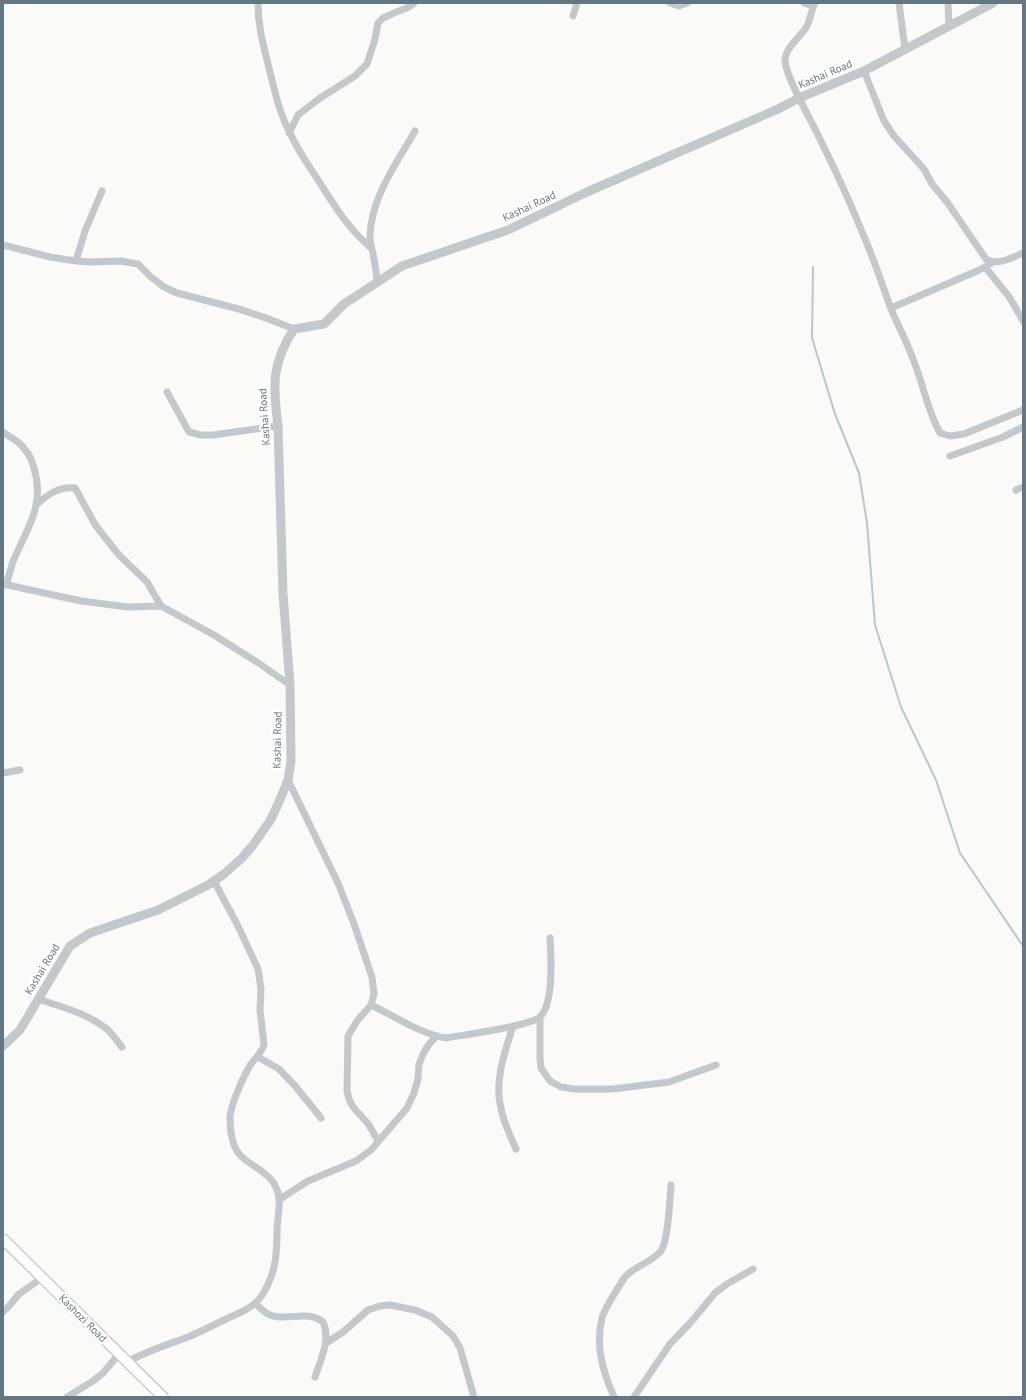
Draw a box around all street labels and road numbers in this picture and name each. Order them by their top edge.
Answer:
street label: Kashai Road [796,56,854,92]
street label: Kashai Road [500,188,558,224]
street label: Kashai Road [255,388,273,446]
street label: Kashai Road [270,711,284,769]
street label: Kashai Road [21,941,63,997]
street label: Kashozi Road [56,1291,110,1345]

